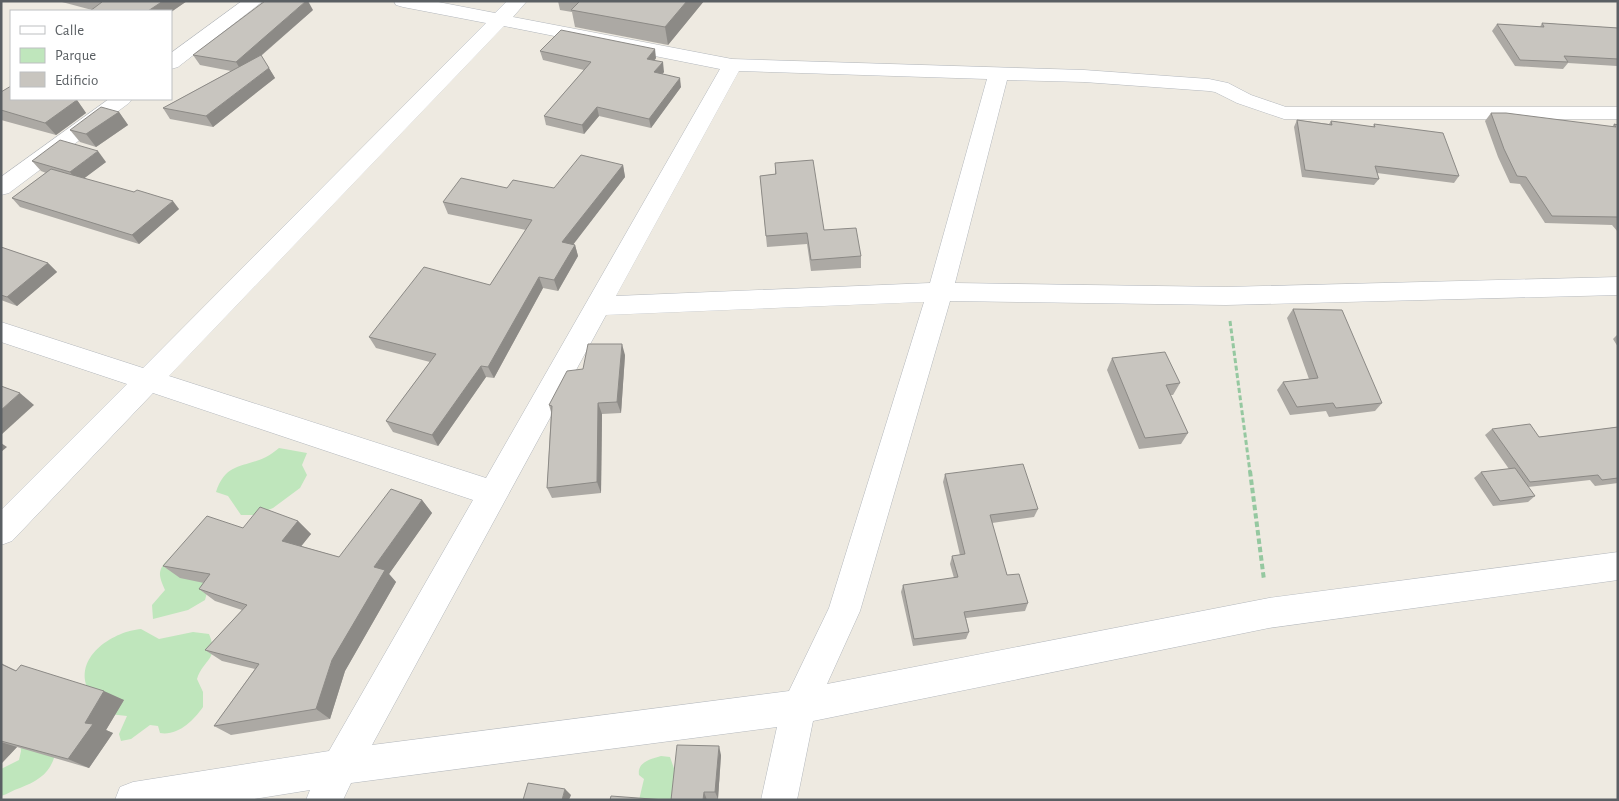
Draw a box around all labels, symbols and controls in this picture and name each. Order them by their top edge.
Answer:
legend [10,10,172,100]
text: Calle [55,23,84,38]
text: Parque [55,48,96,63]
text: Edificio [55,73,98,88]

